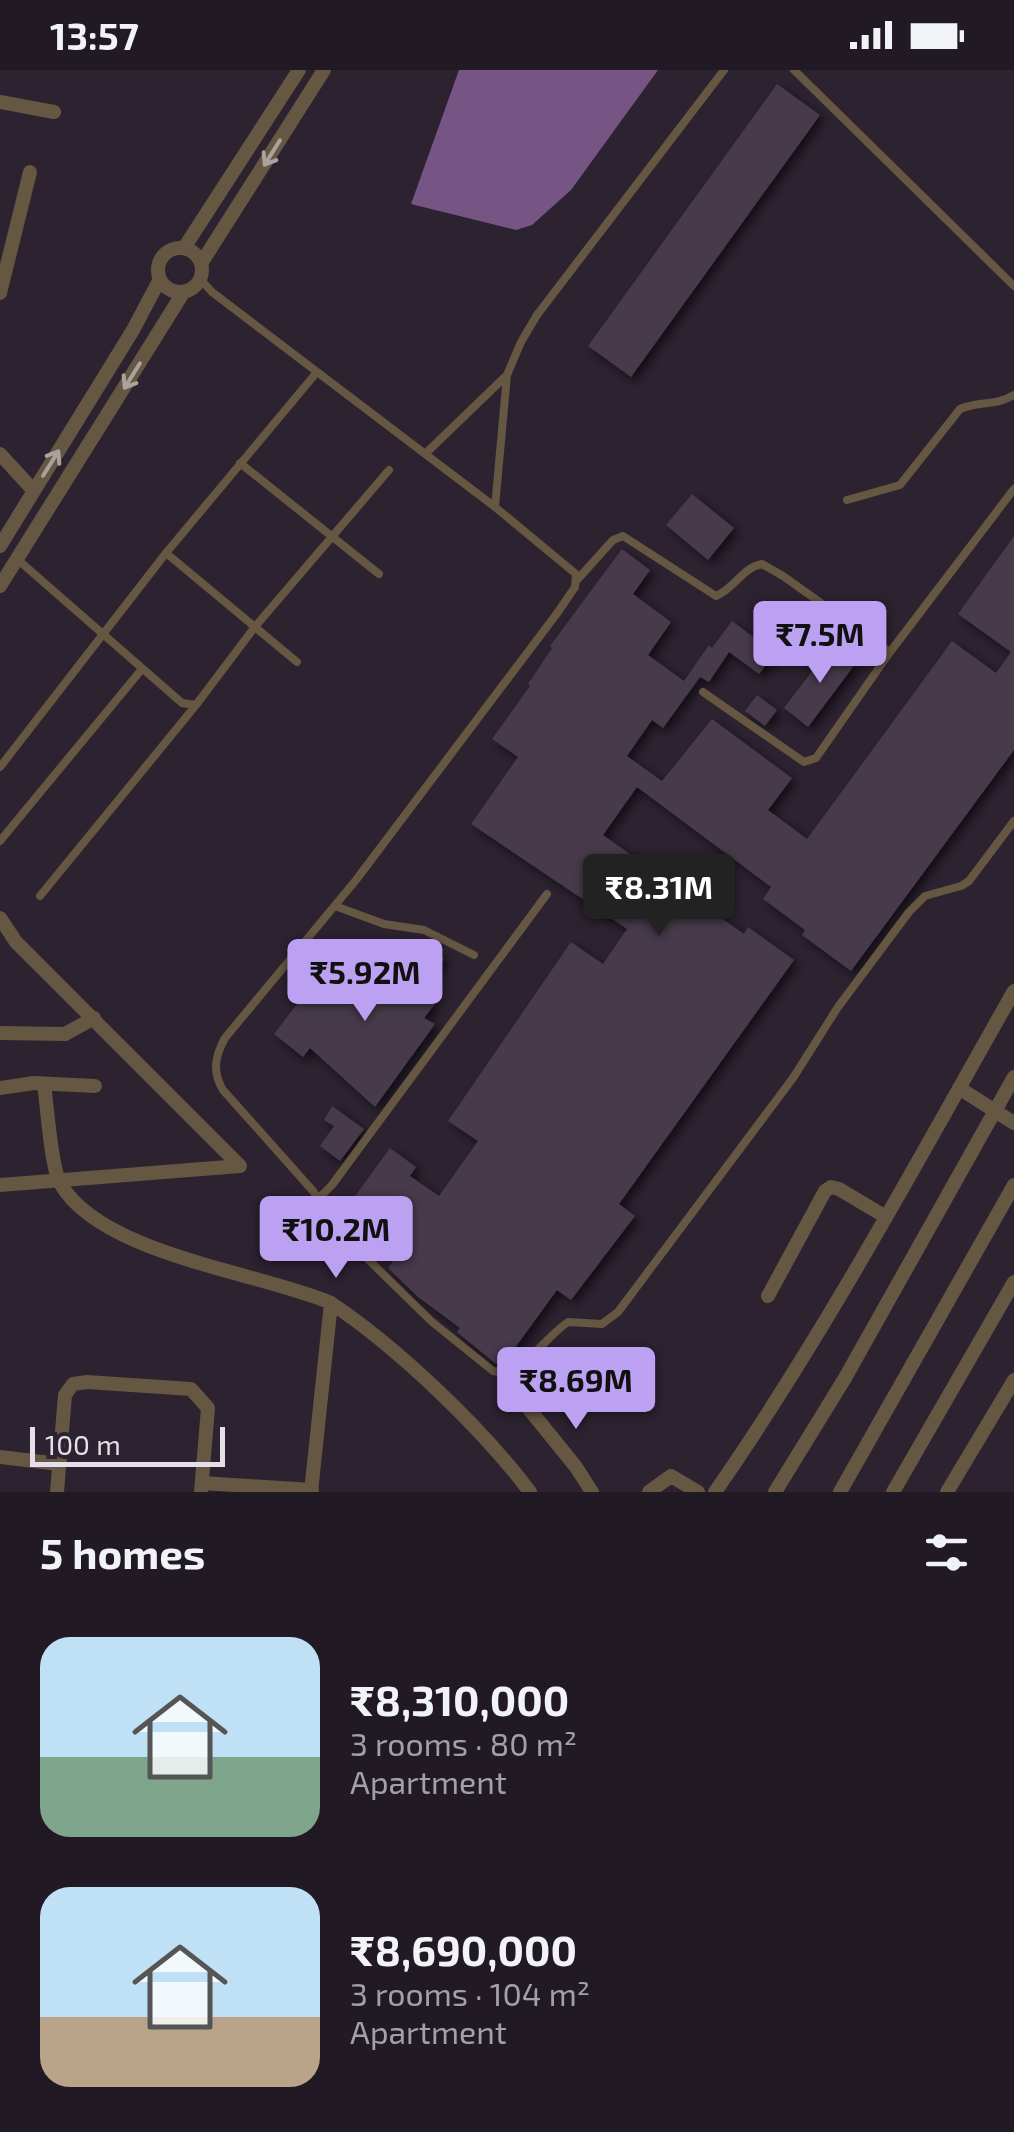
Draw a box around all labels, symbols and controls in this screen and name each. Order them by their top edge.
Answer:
text: 13:57 [50,12,139,58]
one-way arrow [262,138,283,166]
one-way arrow [122,361,143,390]
one-way arrow [41,449,61,478]
pin: ₹7.5M [750,601,890,686]
text: ₹7.5M [775,614,865,652]
pin: ₹8.31M [578,854,740,939]
text: ₹8.31M [605,867,713,905]
pin: ₹5.92M [284,939,446,1024]
text: ₹5.92M [309,952,421,990]
pin: ₹10.2M [255,1196,417,1281]
text: ₹10.2M [282,1209,390,1247]
pin: ₹8.69M [495,1347,657,1432]
text: ₹8.69M [519,1360,633,1398]
scale bar [30,1422,225,1466]
text: 100 m [45,1427,121,1461]
icon: filters [919,1525,974,1580]
text: 5 homes [40,1527,205,1577]
text: ₹8,310,000 [350,1674,569,1724]
icon: home [120,1677,240,1797]
text: 3 rooms · 80 m² [350,1724,577,1762]
text: Apartment [350,1762,507,1800]
text: ₹8,690,000 [350,1924,577,1974]
icon: home [120,1927,240,2047]
text: 3 rooms · 104 m² [350,1974,590,2012]
text: Apartment [350,2012,507,2050]

